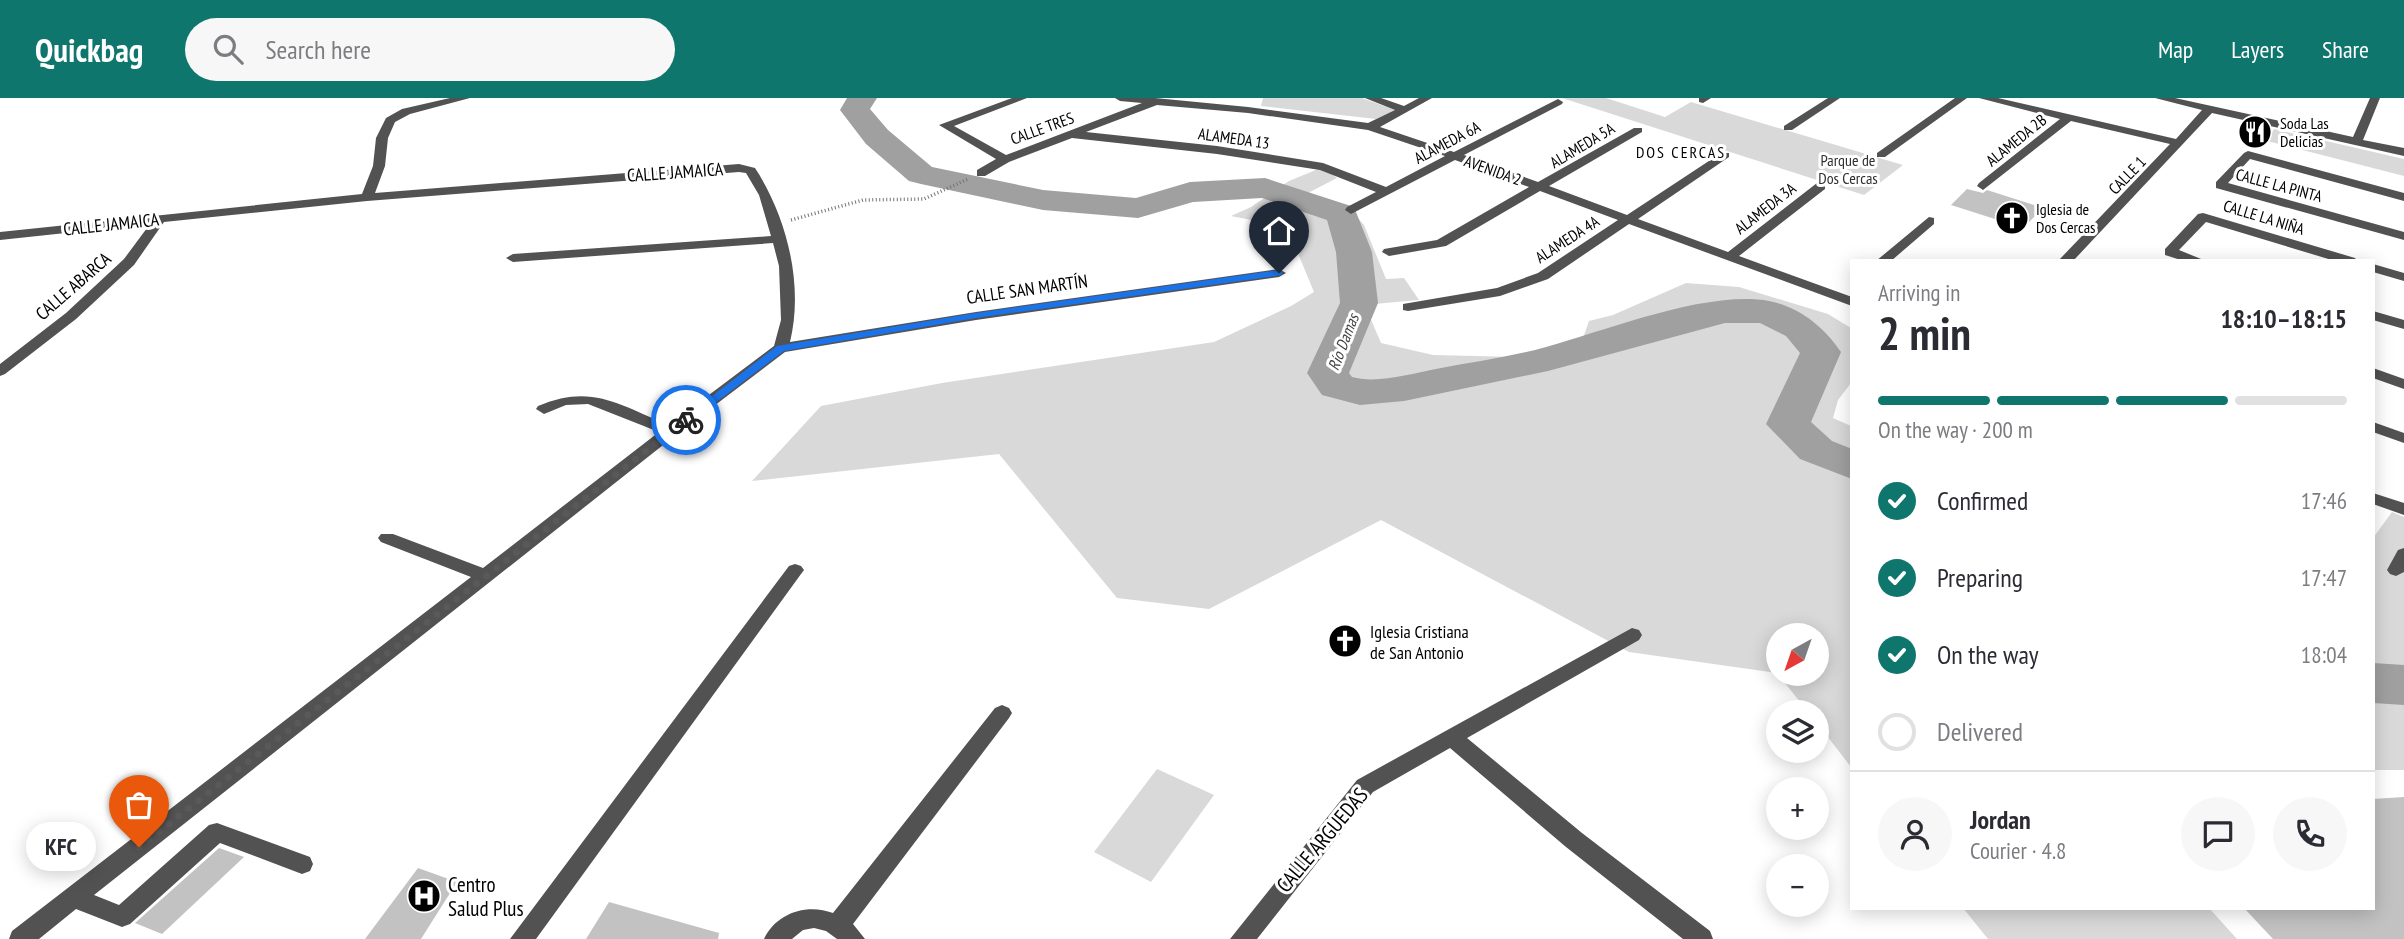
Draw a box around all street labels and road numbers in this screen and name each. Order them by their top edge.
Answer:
street label: CALLE TRES [1007,107,1077,149]
street label: ALAMEDA 2B [1982,110,2050,170]
street label: ALAMEDA 6A [1410,116,1484,168]
street label: ALAMEDA 5A [1546,118,1618,172]
street label: ALAMEDA 13 [1197,123,1271,153]
street label: AVENIDA 2 [1462,150,1524,190]
street label: CALLE 1 [2104,152,2150,198]
street label: CALLE JAMAICA [626,157,724,187]
street label: CALLE LA PINTA [2234,164,2325,206]
street label: ALAMEDA 3A [1730,178,1800,238]
street label: CALLE LA NIÑA [2221,195,2307,239]
street label: CALLE JAMAICA [62,207,160,240]
street label: ALAMEDA 4A [1531,211,1603,267]
street label: CALLE ABARCA [31,247,116,325]
street label: CALLE SAN MARTÍN [965,269,1089,309]
street label: CALLE ARGUEDAS [1270,782,1374,898]

